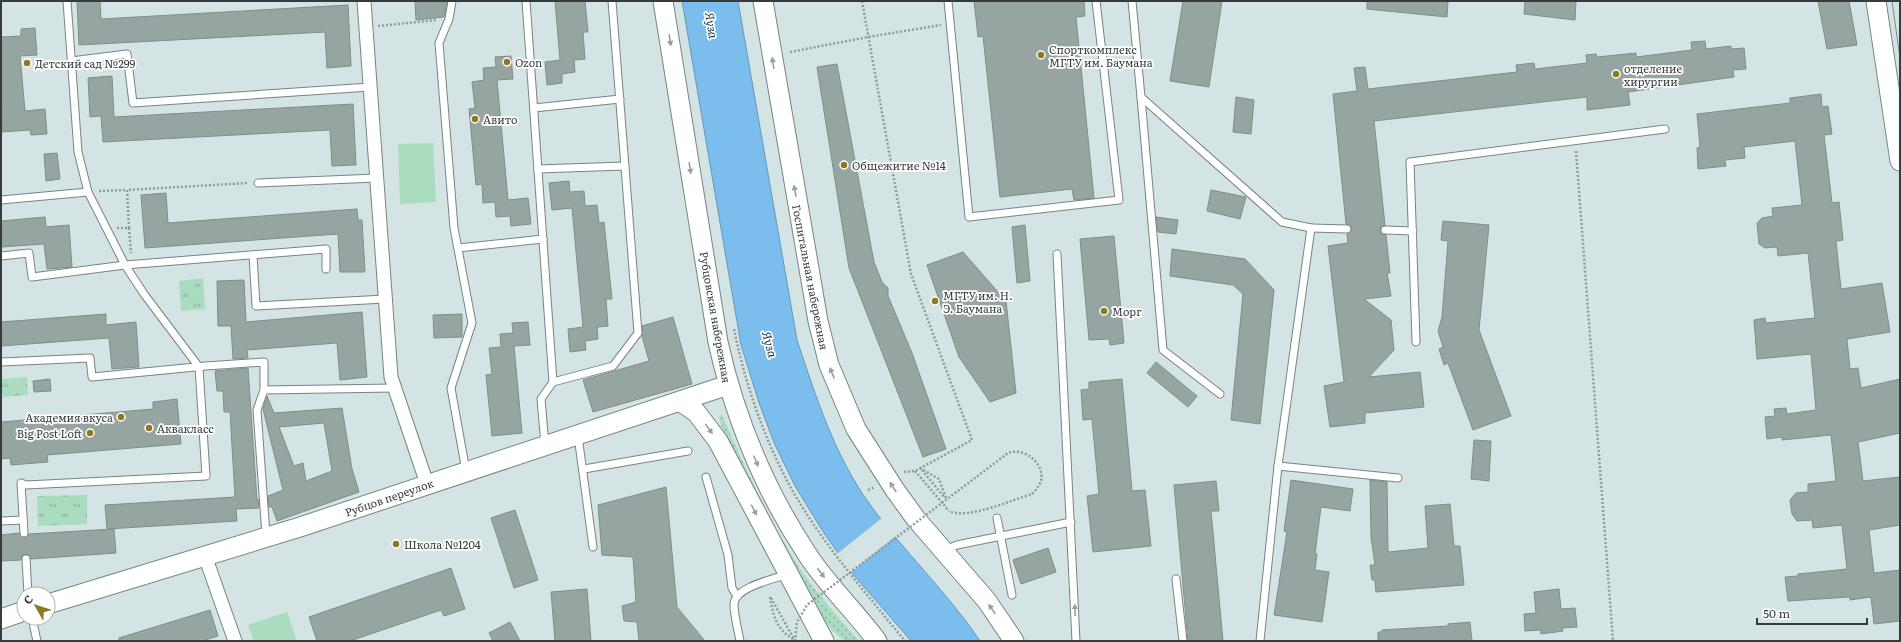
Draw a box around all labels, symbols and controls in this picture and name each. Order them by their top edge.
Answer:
water label: Яуза [701,10,723,40]
one-way arrow [667,33,673,46]
place label: Спорткомплекс МГТУ им. Баумана [1049,41,1153,70]
marker: Спорткомплекс МГТУ им. Баумана [1036,50,1046,60]
place label: Ozon [515,54,542,70]
place label: Детский сад №299 [35,55,136,71]
marker: Ozon [502,57,512,67]
one-way arrow [770,57,776,69]
marker: Детский сад №299 [22,58,32,68]
place label: отделение хирургии [1624,60,1682,89]
marker: отделение хирургии [1611,69,1621,79]
place label: Авито [483,111,518,127]
marker: Авито [470,114,480,124]
place label: Общежитие №14 [852,157,946,173]
marker: Общежитие №14 [839,160,849,170]
one-way arrow [687,162,693,174]
one-way arrow [792,185,798,197]
street label: Госпитальная набережная [789,203,833,351]
street label: Рубцовская набережная [697,250,736,384]
place label: МГТУ им. Н. Э. Баумана [943,287,1013,316]
marker: МГТУ им. Н. Э. Баумана [930,296,940,306]
place label: Морг [1112,303,1142,319]
marker: Морг [1099,306,1109,316]
water label: Яуза [758,329,782,359]
one-way arrow [829,367,835,378]
place label: Академия вкуса [25,409,113,425]
marker: Академия вкуса [116,412,126,422]
place label: Аквакласс [157,420,214,436]
marker: Аквакласс [144,423,154,433]
one-way arrow [704,423,713,434]
place label: Big Post Loft [17,425,83,441]
marker: Big Post Loft [85,428,95,438]
one-way arrow [753,456,759,468]
street label: Рубцов переулок [343,474,436,520]
one-way arrow [889,482,897,492]
one-way arrow [751,504,758,516]
place label: Школа №1204 [404,536,481,552]
marker: Школа №1204 [391,539,401,549]
one-way arrow [817,568,826,579]
north arrow [16,586,56,626]
text: С [19,591,36,607]
scale bar [1757,600,1867,626]
one-way arrow [988,604,996,614]
one-way arrow [1071,604,1078,616]
text: 50 m [1763,604,1790,622]

